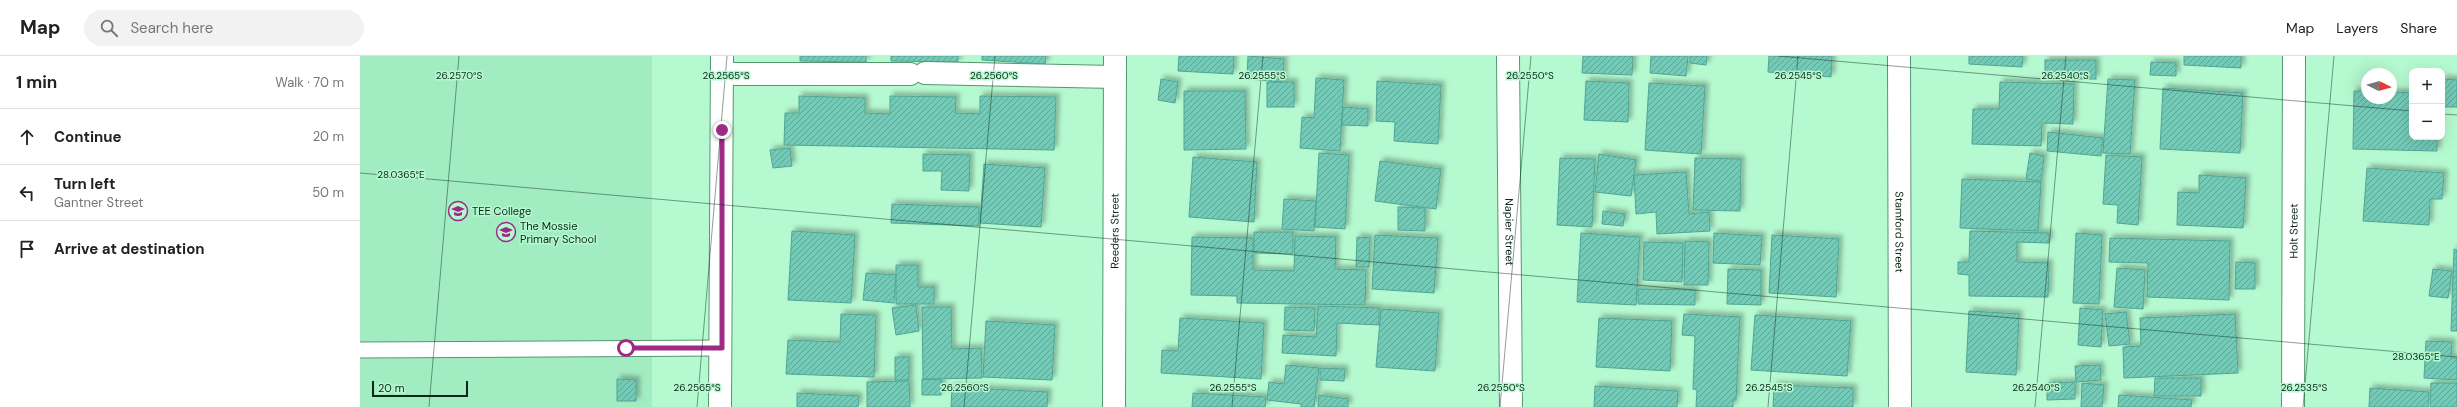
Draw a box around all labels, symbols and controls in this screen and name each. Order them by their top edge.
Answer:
search box [84,10,364,46]
text: Map [20,15,60,40]
icon: search [98,17,120,39]
text: Search here [130,18,213,38]
text: Map [2286,19,2314,37]
text: Layers [2336,19,2378,37]
text: Share [2400,19,2437,37]
north arrow [2361,68,2397,104]
map controls [2409,68,2445,140]
button: + [2409,68,2445,104]
text: 26.2570°S [436,69,482,82]
text: 26.2565°S [703,69,750,82]
text: 26.2560°S [970,69,1018,82]
text: 26.2555°S [1239,69,1286,82]
text: 26.2550°S [1506,69,1554,82]
text: 26.2545°S [1775,69,1822,82]
text: 26.2540°S [2041,69,2089,82]
text: 1 min [16,71,57,93]
text: Walk · 70 m [275,74,344,91]
button: − [2409,104,2445,140]
route end [713,121,731,139]
icon: ahead [16,126,38,148]
text: Continue [54,127,122,147]
text: 20 m [313,128,344,145]
text: 28.0365°E [377,168,425,181]
text: Turn left [54,174,115,194]
icon: left [16,182,38,204]
text: 50 m [312,184,344,201]
street label: Stamford Street [1892,191,1907,273]
street label: Reeders Street [1107,193,1122,269]
text: Gantner Street [54,194,143,211]
street label: Napier Street [1502,198,1517,266]
school or university icon: TEE College [447,200,469,222]
place label: TEE College [472,204,531,218]
street label: Holt Street [2286,204,2301,258]
place label: The Mossie Primary School [520,219,596,246]
school or university icon: The Mossie Primary School [495,221,517,243]
icon: arrive [16,238,38,260]
text: Arrive at destination [54,239,205,259]
route start [617,339,635,357]
text: 28.0365°E [2392,350,2440,363]
scale bar [372,379,468,398]
text: 20 m [378,381,404,395]
text: 26.2565°S [674,381,721,394]
text: 26.2560°S [941,381,989,394]
text: 26.2555°S [1210,381,1257,394]
text: 26.2550°S [1477,381,1525,394]
text: 26.2545°S [1746,381,1793,394]
text: 26.2540°S [2012,381,2060,394]
text: 26.2535°S [2281,381,2328,394]

